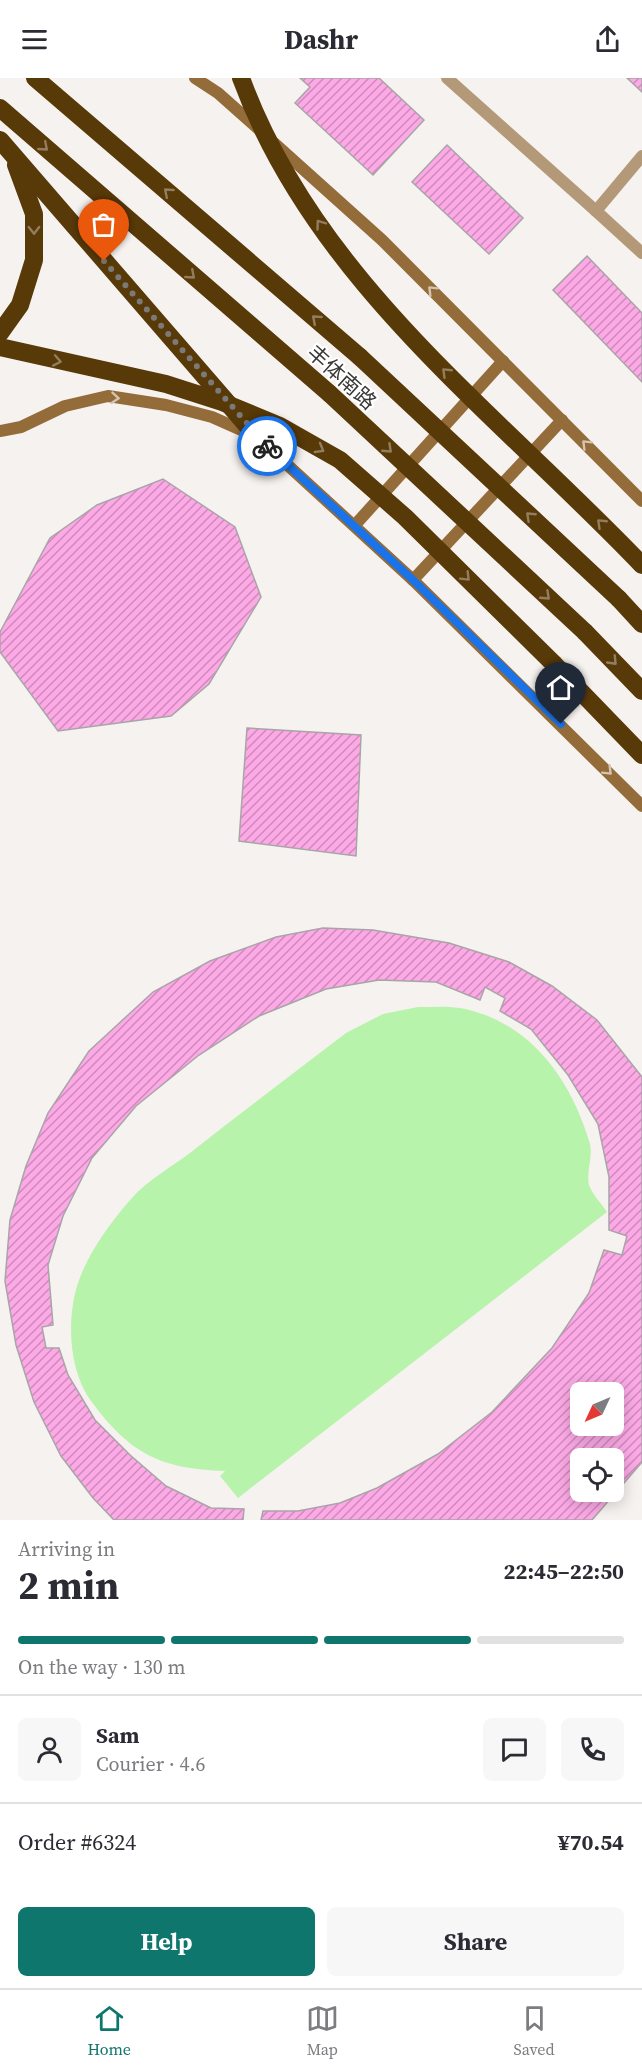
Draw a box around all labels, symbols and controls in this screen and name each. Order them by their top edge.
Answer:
text: Dashr [284,21,358,58]
icon: menu [18,23,51,56]
icon: share [591,23,624,56]
one-way arrow [37,140,48,151]
one-way arrow [164,188,175,199]
pin [78,199,129,261]
icon: bag [87,208,120,241]
one-way arrow [316,220,327,231]
one-way arrow [28,226,40,235]
one-way arrow [184,268,195,279]
one-way arrow [428,287,439,298]
one-way arrow [312,315,323,326]
street label: 丰体南路 [301,338,383,416]
one-way arrow [52,354,62,367]
one-way arrow [443,369,454,380]
one-way arrow [111,391,120,404]
courier [237,416,297,476]
icon: bike [251,430,284,463]
one-way arrow [314,441,324,453]
one-way arrow [381,441,392,452]
one-way arrow [582,441,593,452]
one-way arrow [526,512,536,523]
one-way arrow [597,519,608,530]
one-way arrow [459,570,469,581]
one-way arrow [539,589,550,600]
one-way arrow [606,654,617,665]
pin [535,662,586,724]
icon: home [544,671,577,704]
one-way arrow [600,764,611,775]
north arrow [570,1382,624,1436]
map controls [570,1382,624,1502]
button: locate [570,1448,624,1502]
text: Arriving in [18,1535,115,1563]
text: 22:45–22:50 [504,1556,624,1586]
text: 2 min [18,1559,119,1612]
text: On the way · 130 m [18,1653,185,1681]
button: person [18,1718,81,1781]
button: chat [483,1718,546,1781]
button: phone [561,1718,624,1781]
text: Sam [96,1720,140,1750]
text: Courier · 4.6 [96,1750,205,1778]
text: Order #6324 [18,1827,136,1857]
text: ¥70.54 [558,1827,624,1857]
button: Help [18,1907,315,1976]
button: Share [327,1907,624,1976]
tab: Home [87,2002,131,2060]
tab: Map [306,2002,339,2060]
tab: Saved [514,2002,555,2060]

